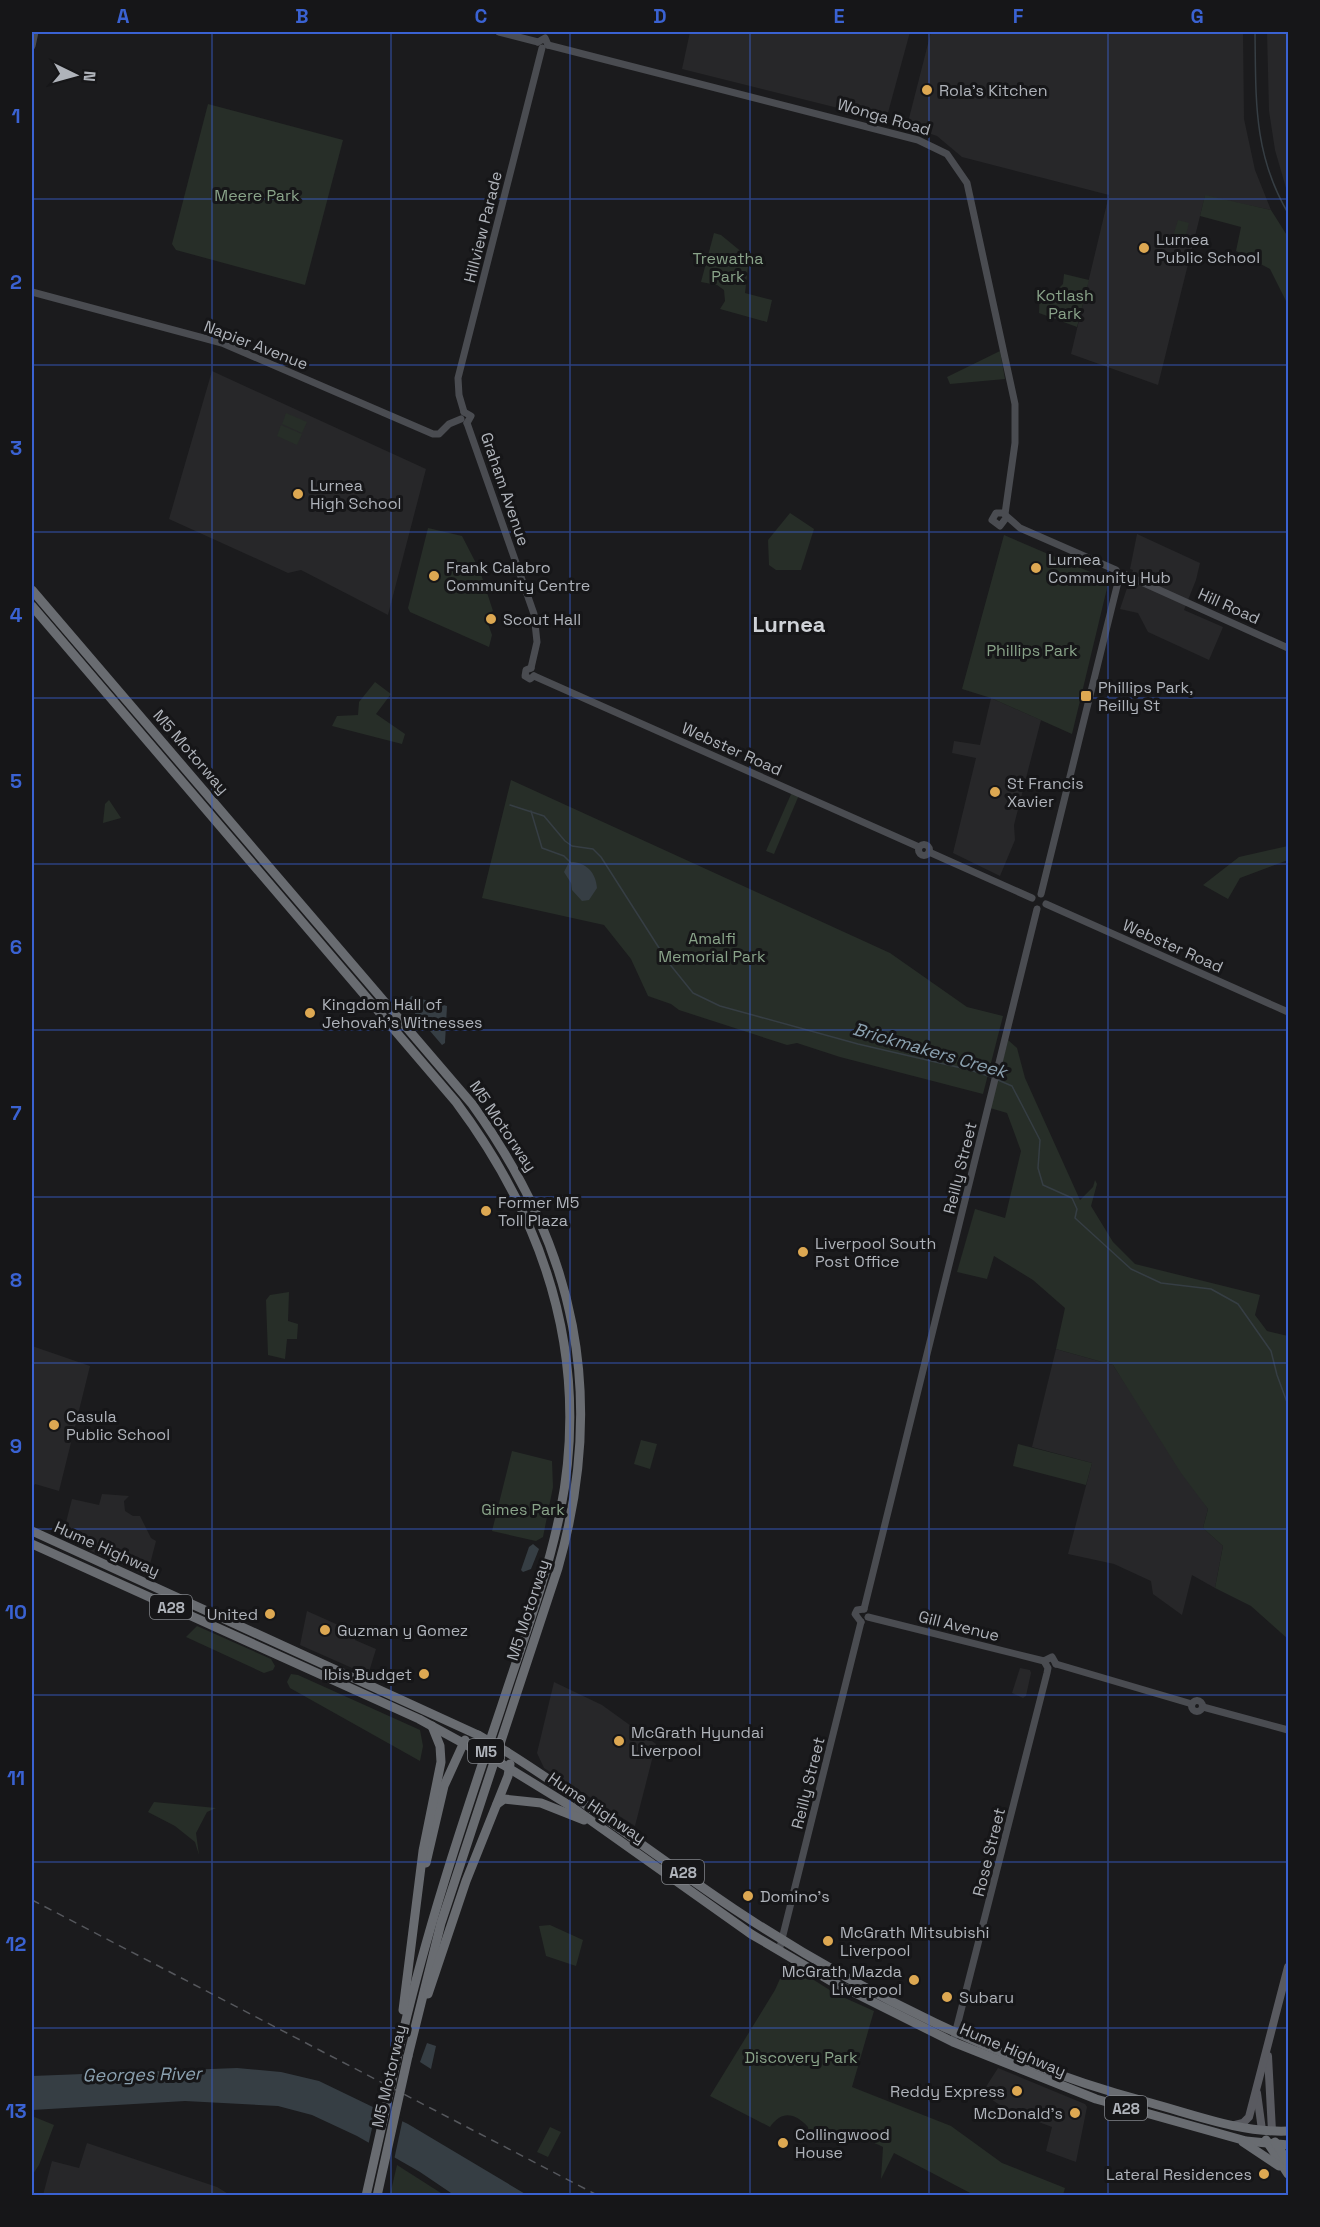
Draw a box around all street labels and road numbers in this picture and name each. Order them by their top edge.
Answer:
street label: Wonga Road [835,94,933,140]
street label: Hillview Parade [459,169,507,285]
street label: Napier Avenue [201,315,311,375]
street label: Graham Avenue [476,429,534,549]
street label: Hill Road [1195,583,1263,629]
street label: M5 Motorway [148,705,234,799]
street label: Webster Road [679,717,785,781]
street label: Webster Road [1120,914,1226,978]
street label: M5 Motorway [465,1076,541,1176]
street label: Reilly Street [938,1120,982,1216]
street label: Hume Highway [51,1516,163,1582]
street label: M5 Motorway [502,1557,554,1663]
road number: A28 [150,1595,192,1619]
street label: Gill Avenue [916,1606,1002,1646]
street label: Reilly Street [786,1735,830,1831]
road number: M5 [468,1739,504,1763]
street label: Hume Highway [544,1768,650,1848]
street label: Rose Street [968,1805,1010,1899]
road number: A28 [662,1860,704,1884]
street label: Hume Highway [957,2018,1069,2082]
street label: M5 Motorway [367,2022,411,2130]
road number: A28 [1105,2096,1147,2120]

